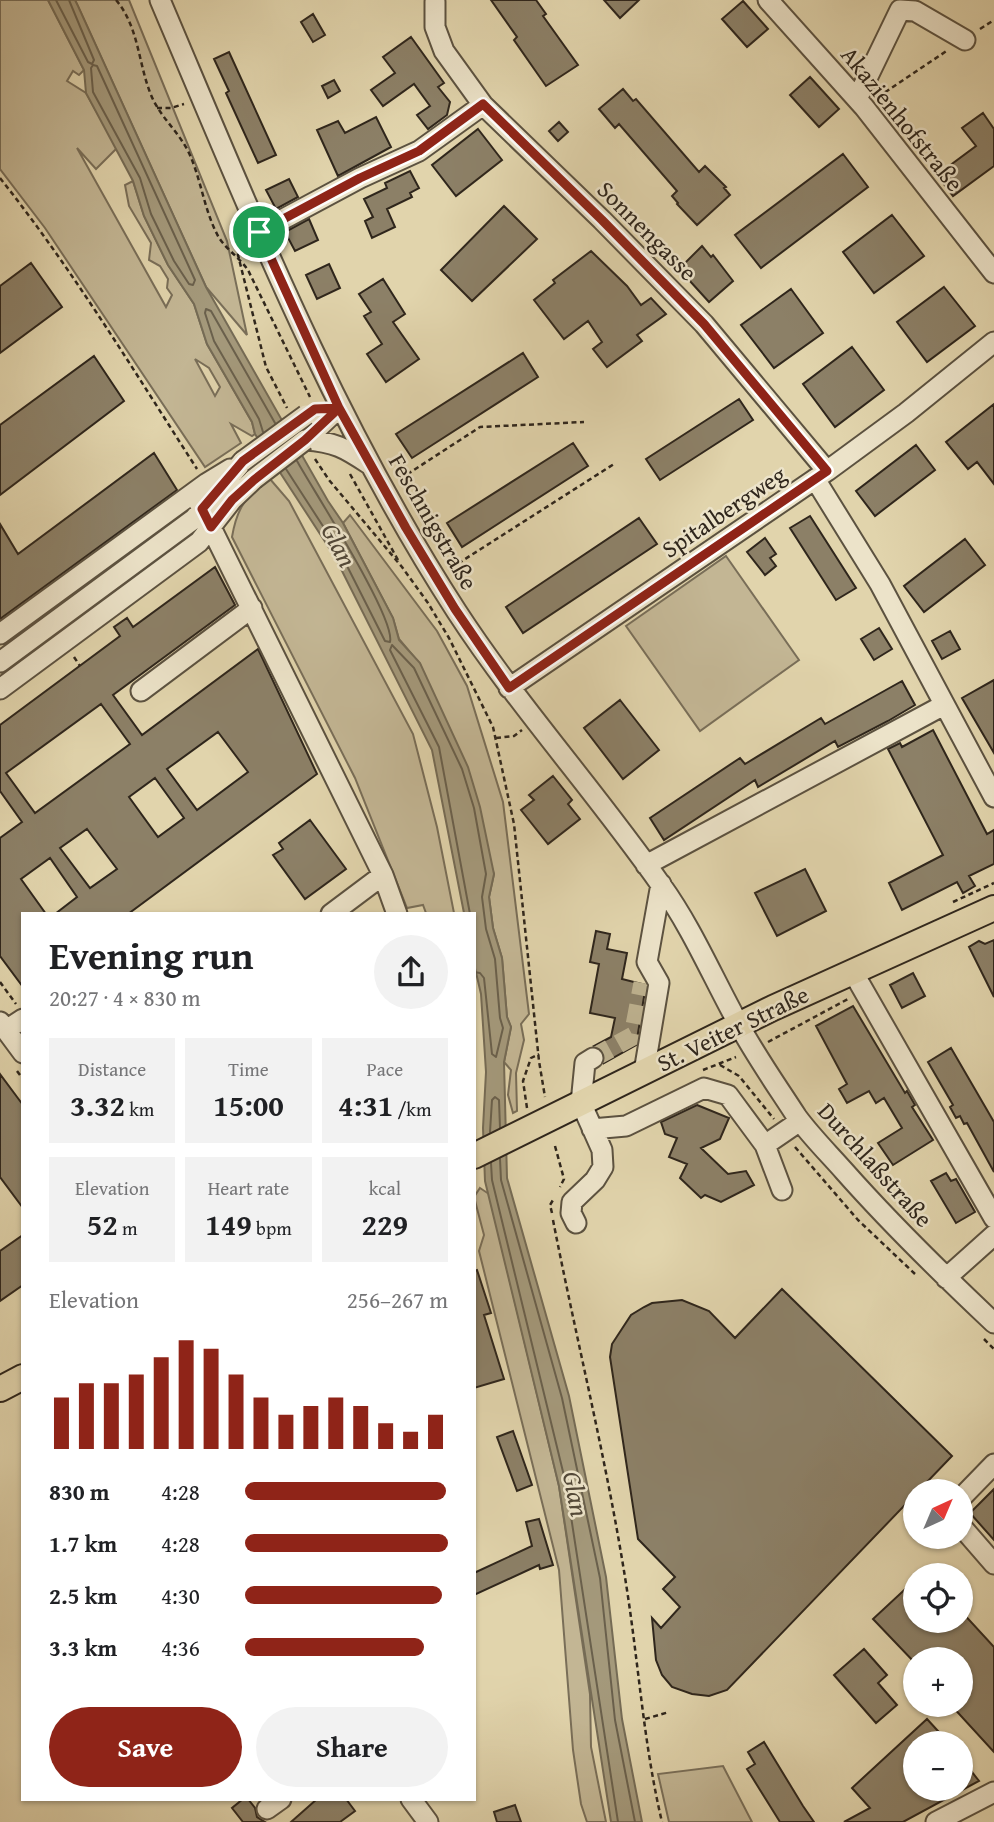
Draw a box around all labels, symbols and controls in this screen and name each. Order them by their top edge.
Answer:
street label: Akazienhofstraße [833,39,972,199]
street label: Sonnengasse [589,173,705,289]
pin [229,202,289,262]
icon: arrive [240,213,278,251]
street label: Feschnigstraße [380,447,487,596]
street label: Spitalbergweg [655,457,793,566]
water label: Glan [312,516,367,574]
text: Evening run [49,927,253,983]
button: share [374,935,448,1009]
street label: St. Veiter Straße [651,977,815,1080]
text: 20:27 · 4 × 830 m [49,981,201,1014]
text: Distance [78,1055,146,1083]
text: Time [228,1055,269,1083]
text: Pace [367,1055,403,1083]
text: 3.32 [70,1083,125,1127]
text: 15:00 [213,1083,284,1127]
text: 4:31 [338,1083,393,1127]
street label: Durchlaßstraße [810,1094,941,1235]
text: km [125,1095,154,1123]
text: /km [393,1095,432,1123]
text: Elevation [75,1174,149,1202]
text: Heart rate [208,1174,289,1202]
text: kcal [369,1174,401,1202]
text: 52 [87,1202,118,1246]
text: 149 [205,1202,252,1246]
text: 229 [362,1202,408,1246]
text: m [118,1214,138,1242]
text: bpm [252,1214,292,1242]
text: Elevation [49,1283,139,1316]
text: 256–267 m [347,1283,448,1316]
water label: Glan [553,1468,600,1520]
text: 830 m [49,1475,110,1508]
text: 4:28 [161,1475,200,1508]
north arrow [903,1479,973,1549]
map controls [903,1479,973,1801]
text: 1.7 km [49,1527,117,1560]
text: 4:28 [161,1527,200,1560]
button: locate [903,1563,973,1633]
text: 2.5 km [49,1579,117,1612]
text: 4:30 [161,1579,200,1612]
text: 3.3 km [49,1631,117,1664]
text: 4:36 [161,1631,200,1664]
button: + [903,1647,973,1717]
button: Save [49,1707,242,1787]
button: Share [256,1707,448,1787]
button: − [903,1731,973,1801]

